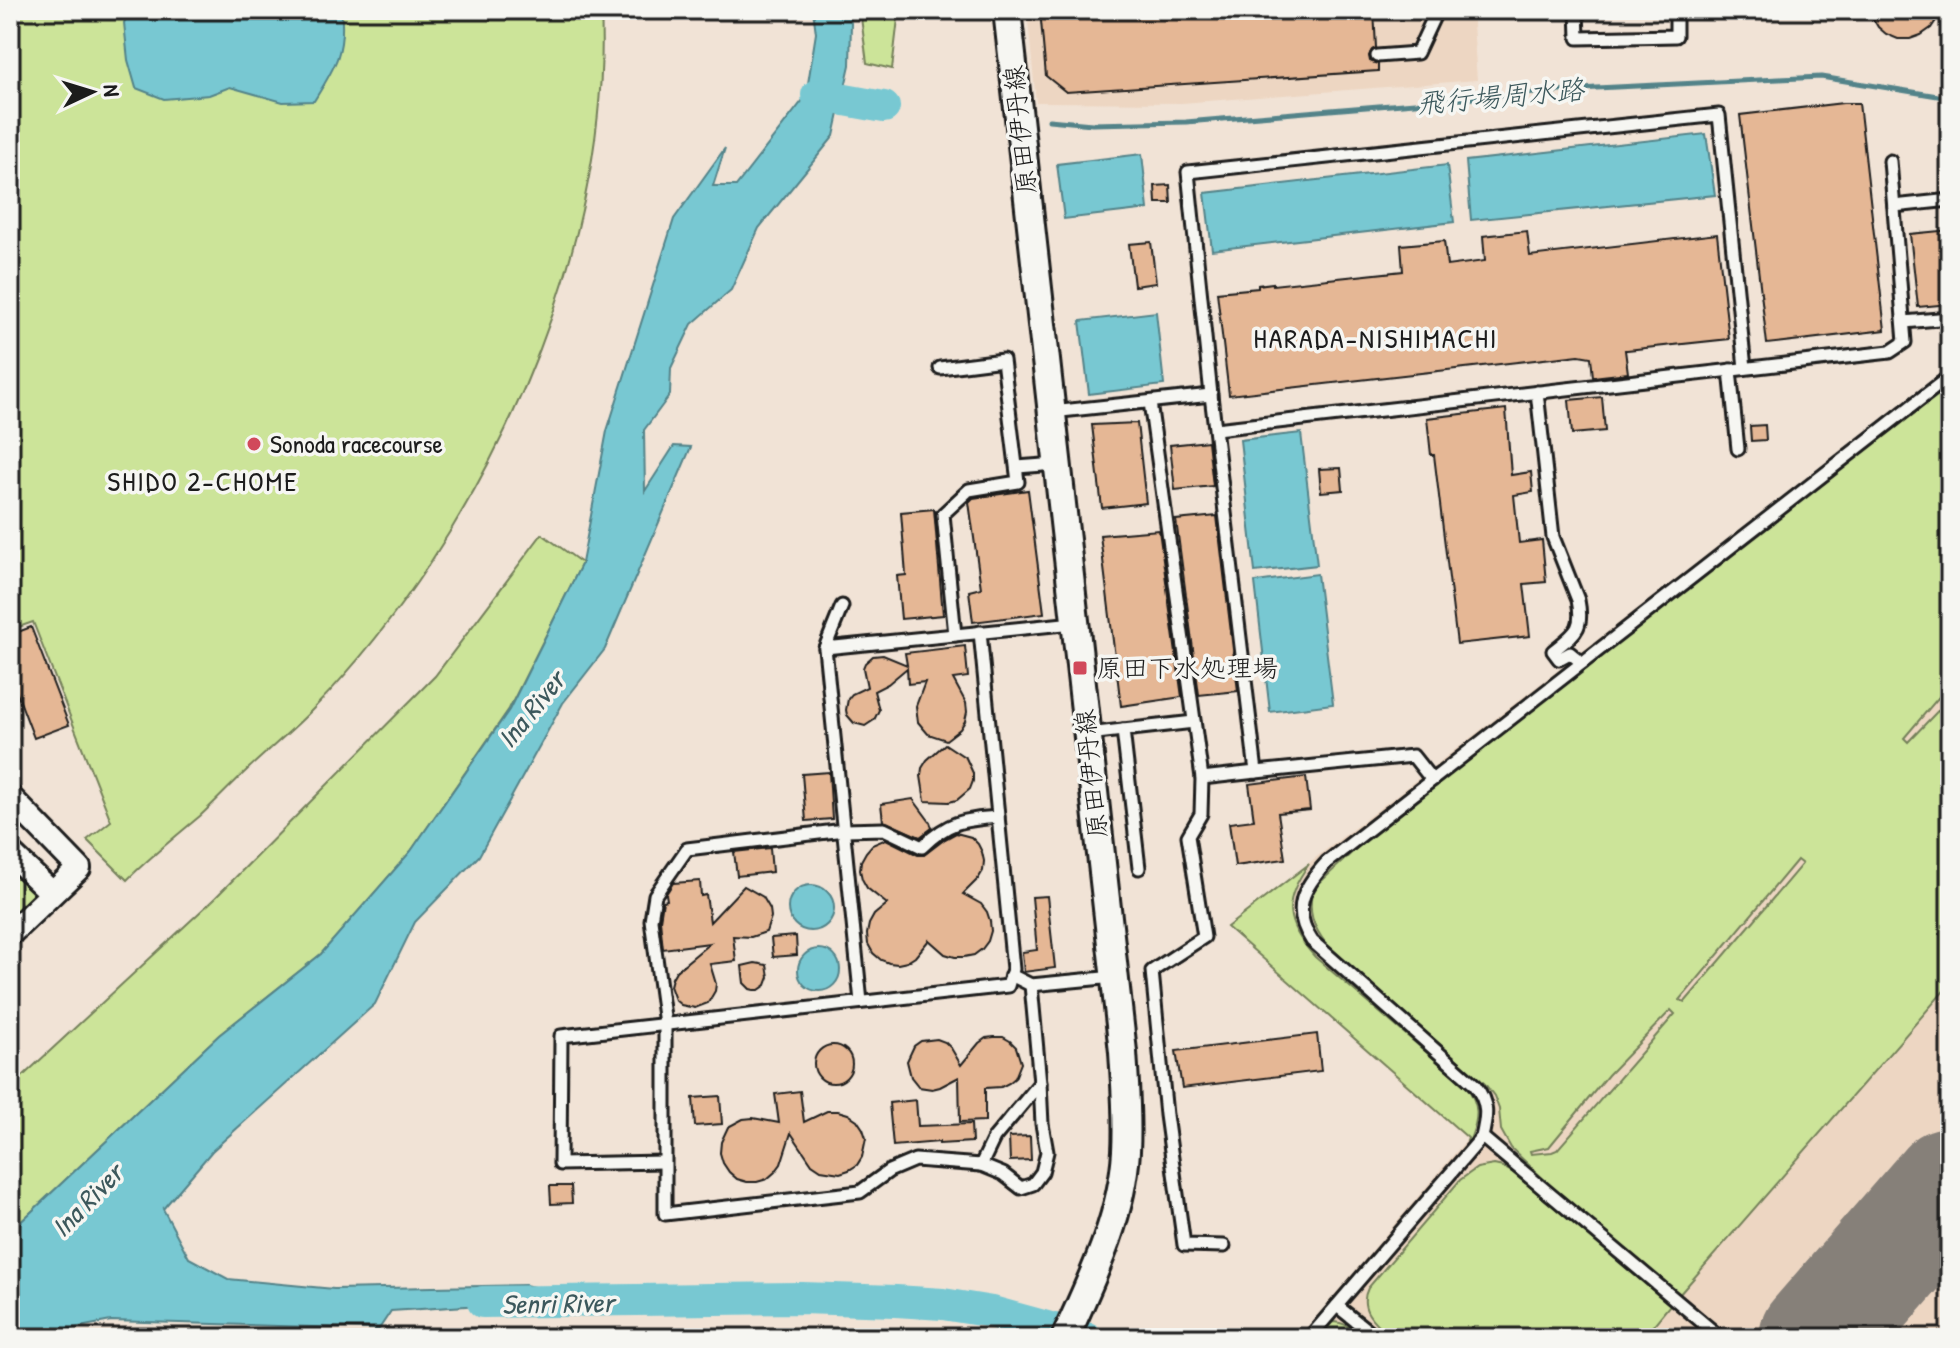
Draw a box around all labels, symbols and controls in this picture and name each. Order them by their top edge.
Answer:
north arrow [52,52,132,132]
street label: 原田伊丹線 [995,64,1044,197]
water label: 飛行場周水路 [1415,70,1587,122]
text: N [97,84,127,98]
district label: HARADA-NISHIMACHI [1254,319,1498,357]
place label: Sonoda racecourse [270,426,443,461]
marker: Sonoda racecourse [245,435,263,453]
district label: SHIDO 2-CHOME [107,462,299,500]
place label: 原田下水処理場 [1096,650,1278,685]
marker: 原田下水処理場 [1071,659,1089,677]
water label: Ina River [488,660,576,755]
street label: 原田伊丹線 [1066,708,1115,841]
water label: Ina River [43,1153,134,1245]
water label: Senri River [502,1283,618,1323]

